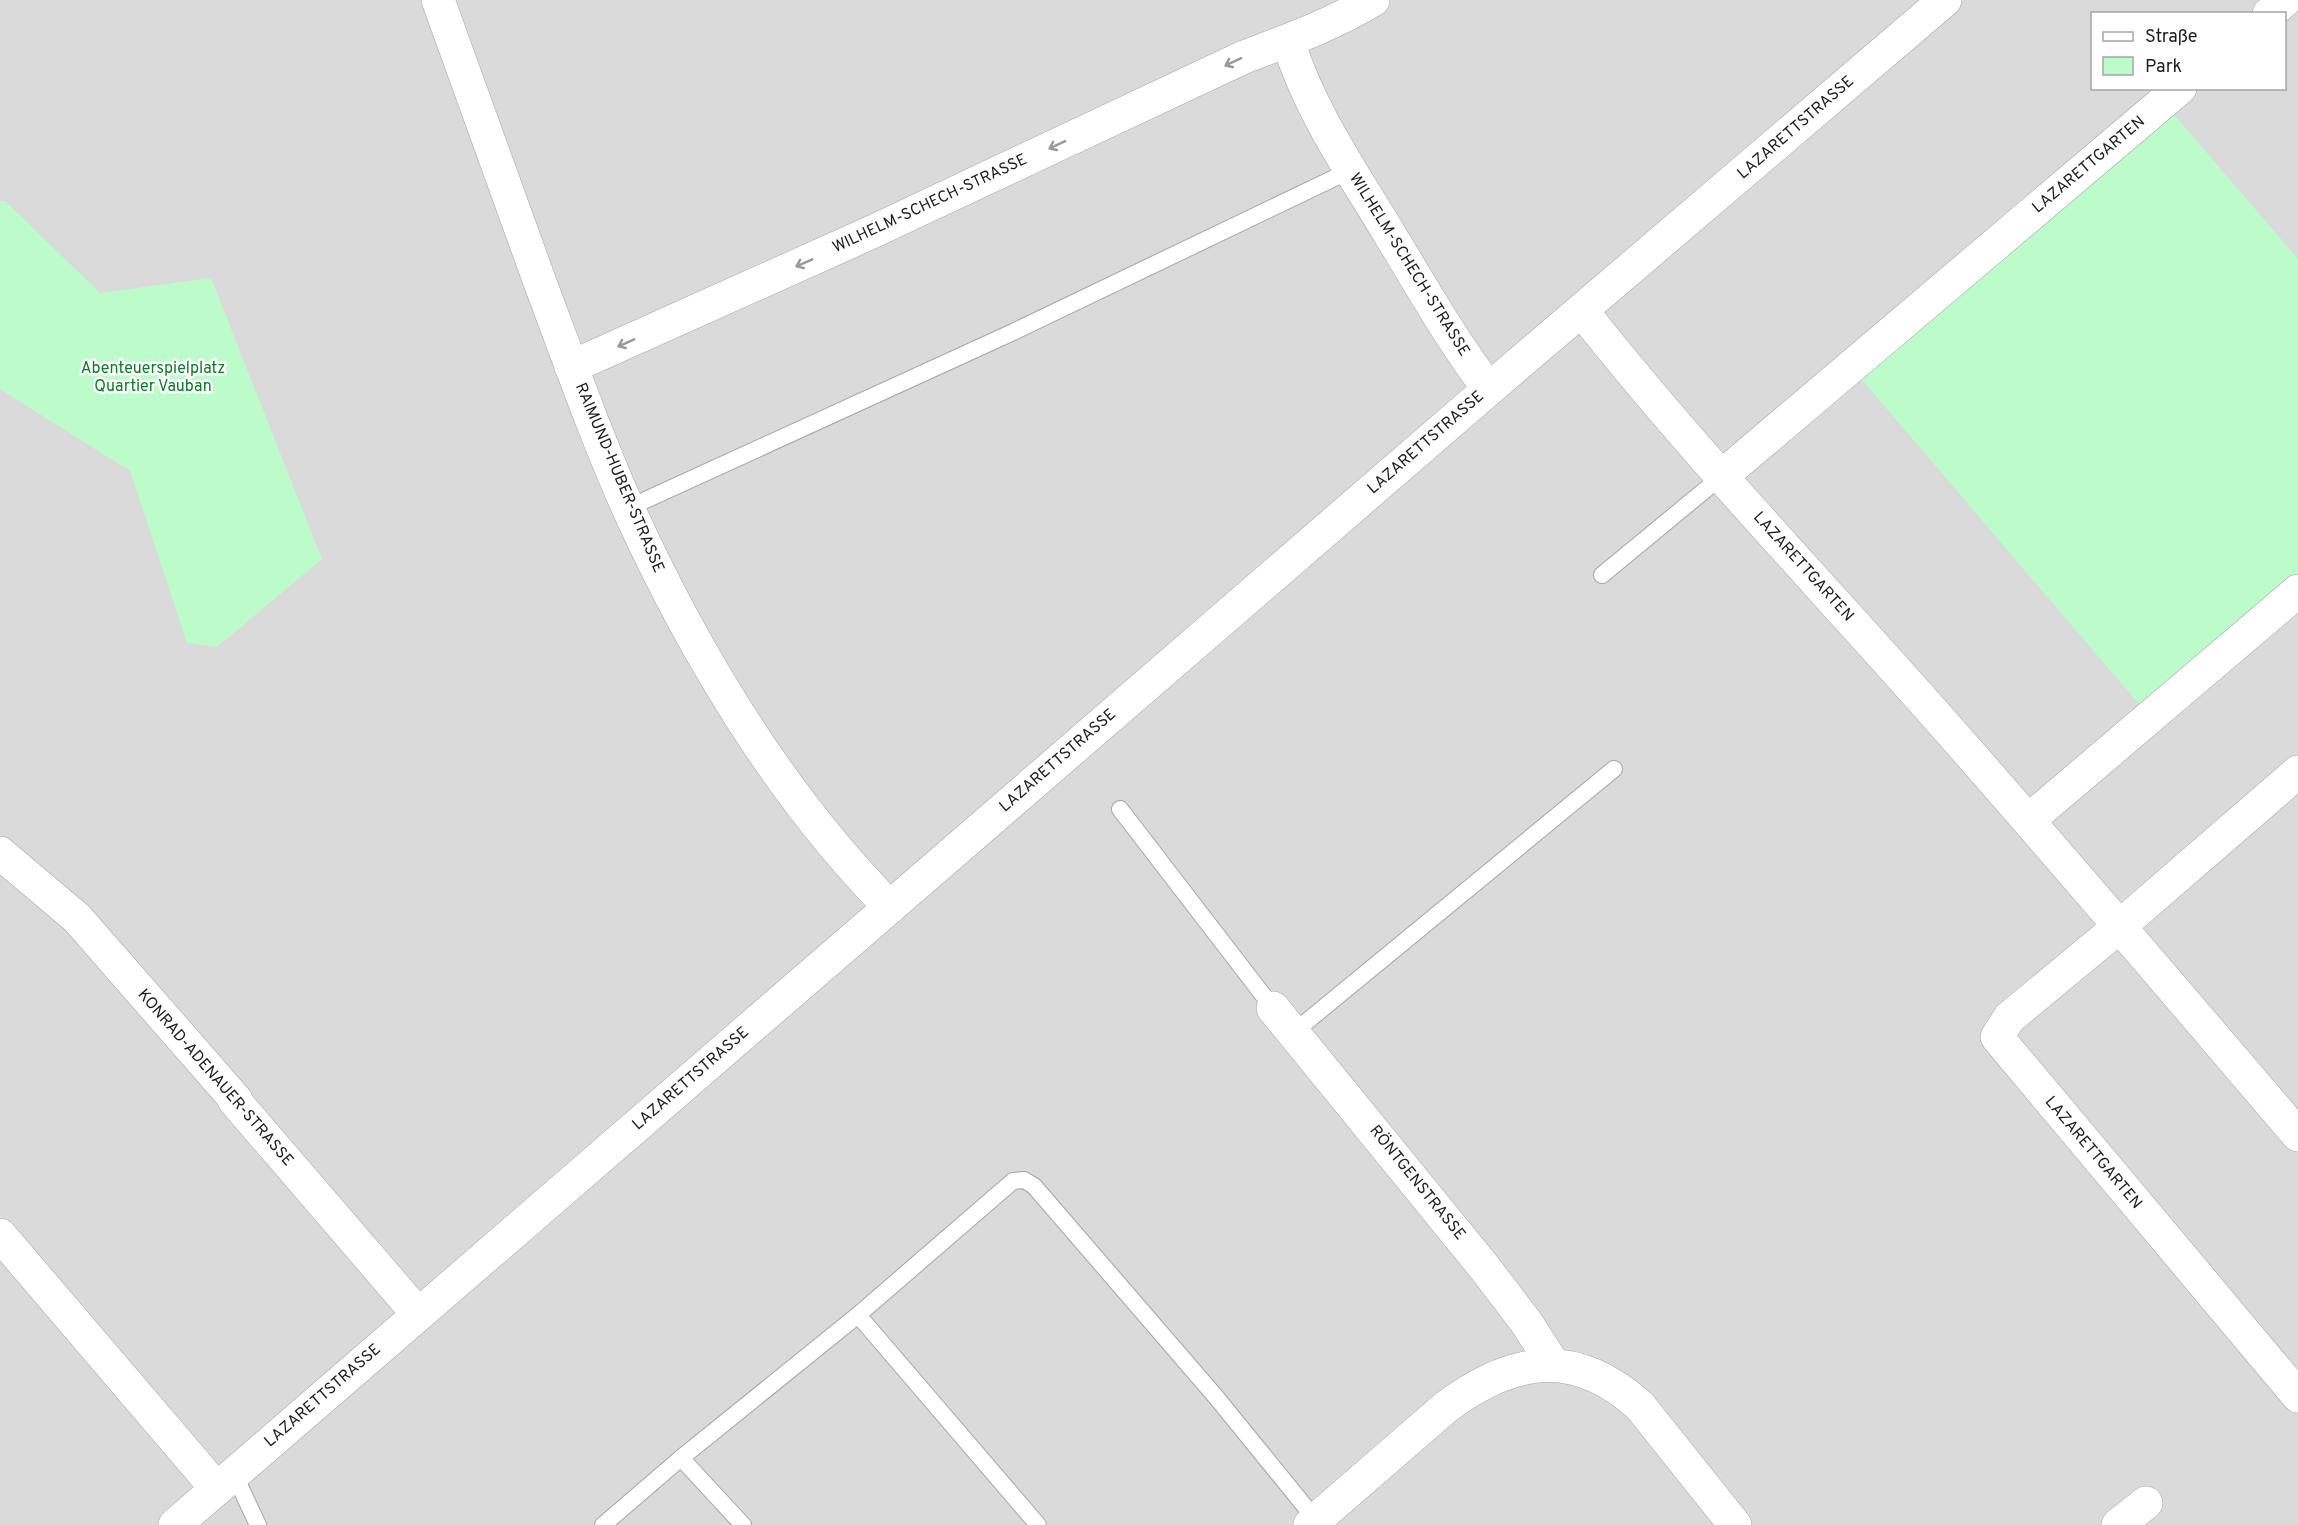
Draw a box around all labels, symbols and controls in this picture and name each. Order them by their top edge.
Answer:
legend [2091,12,2286,90]
text: Straße [2145,26,2197,49]
one-way arrow [1225,56,1243,68]
text: Park [2145,56,2182,79]
street label: LAZARETTSTRASSE [1734,72,1858,184]
street label: LAZARETTGARTEN [2029,112,2149,218]
one-way arrow [1048,139,1066,151]
street label: WILHELM-SCHECH-STRASSE [830,150,1030,258]
street label: WILHELM-SCHECH-STRASSE [1344,170,1474,360]
one-way arrow [795,257,813,269]
one-way arrow [618,338,636,349]
park label: Abenteuerspielplatz Quartier Vauban [81,359,225,397]
street label: RAIMUND-HUBER-STRASSE [570,380,668,576]
street label: LAZARETTSTRASSE [1364,387,1488,499]
street label: LAZARETTGARTEN [1748,508,1858,626]
street label: LAZARETTSTRASSE [996,705,1120,817]
street label: KONRAD-ADENAUER-STRASSE [133,985,297,1171]
street label: LAZARETTSTRASSE [629,1023,753,1135]
street label: LAZARETTGARTEN [2040,1093,2146,1213]
street label: RÖNTGENSTRASSE [1365,1120,1471,1244]
street label: LAZARETTSTRASSE [261,1340,385,1452]

